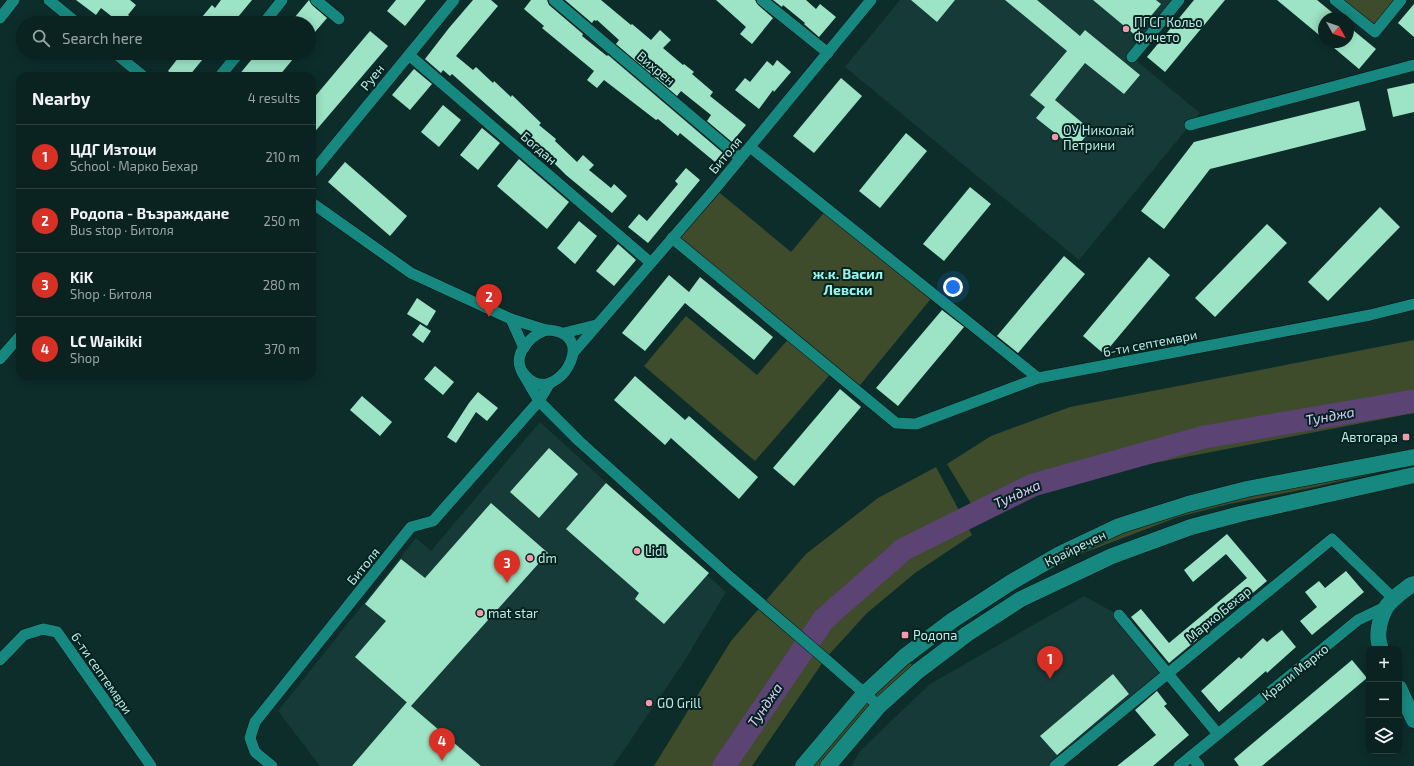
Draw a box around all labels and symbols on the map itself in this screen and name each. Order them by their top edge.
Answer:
north arrow [1318,12,1354,48]
place label: ПГСГ Кольо Фичето [1134,14,1203,45]
marker: ПГСГ Кольо Фичето [1121,24,1131,34]
street label: Вихрен [634,47,678,89]
street label: Руен [357,61,387,93]
place label: ОУ Николай Петрини [1063,122,1135,153]
street label: Богдан [518,128,560,168]
marker: ОУ Николай Петрини [1050,132,1060,142]
street label: Битоля [705,133,745,177]
district label: ж.к. Васил Левски [813,265,883,298]
your location [943,277,963,297]
pin: 2 [476,284,502,317]
street label: 6-ти септември [1101,326,1199,360]
water label: Тунджа [1304,403,1356,428]
place label: Автогара [1341,429,1398,445]
marker: Автогара [1401,432,1411,442]
water label: Тунджа [991,476,1043,511]
street label: Крайречен [1042,526,1108,570]
place label: Lidl [645,543,666,559]
street label: Битоля [343,544,383,588]
marker: Lidl [632,546,642,556]
pin: 3 [494,550,520,583]
place label: dm [538,550,557,566]
marker: dm [525,553,535,563]
street label: Марко Бехар [1182,583,1254,645]
place label: mat star [488,605,538,621]
marker: mat star [475,608,485,618]
place label: Родопа [913,627,958,643]
street label: 6-ти септември [68,629,136,717]
marker: Родопа [900,630,910,640]
street label: Крали Марко [1259,640,1331,704]
pin: 1 [1037,646,1063,679]
water label: Тунджа [744,679,785,730]
place label: GO Grill [657,695,701,711]
marker: GO Grill [644,698,654,708]
pin: 4 [429,728,455,761]

